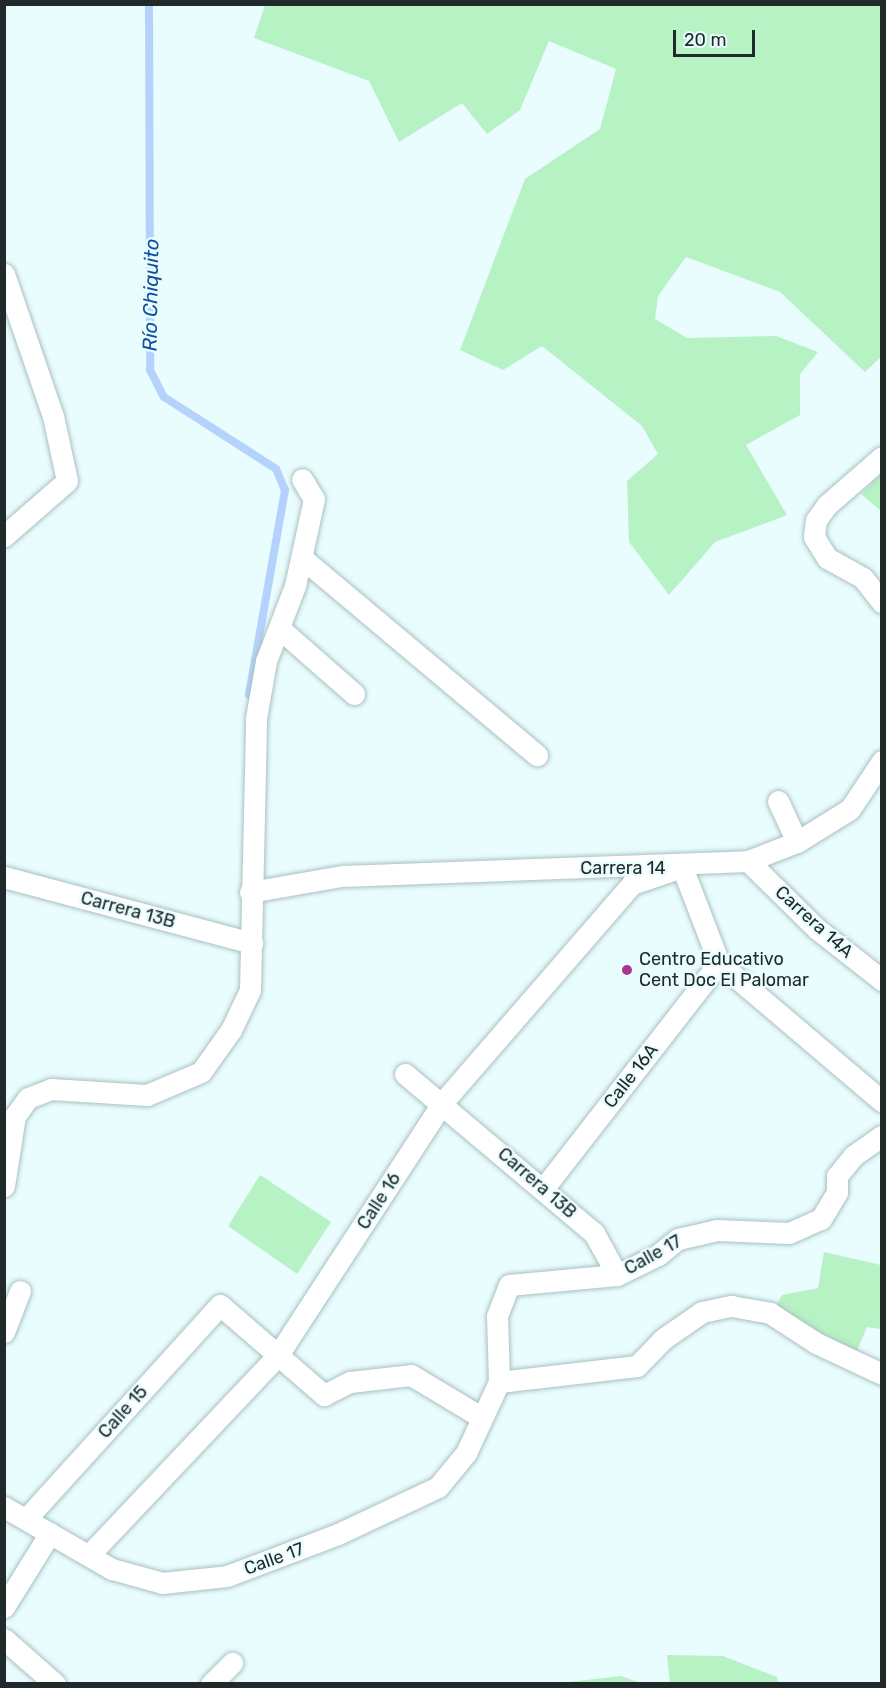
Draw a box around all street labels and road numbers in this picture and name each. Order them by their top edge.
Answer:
street label: Carrera 14 [580,857,666,879]
street label: Carrera 14A [771,881,857,963]
street label: Carrera 13B [78,887,178,933]
street label: Calle 16A [599,1039,663,1113]
street label: Carrera 13B [493,1143,581,1223]
street label: Calle 16 [353,1168,405,1234]
street label: Calle 17 [621,1231,685,1279]
street label: Calle 15 [94,1381,152,1443]
street label: Calle 17 [241,1538,307,1580]

